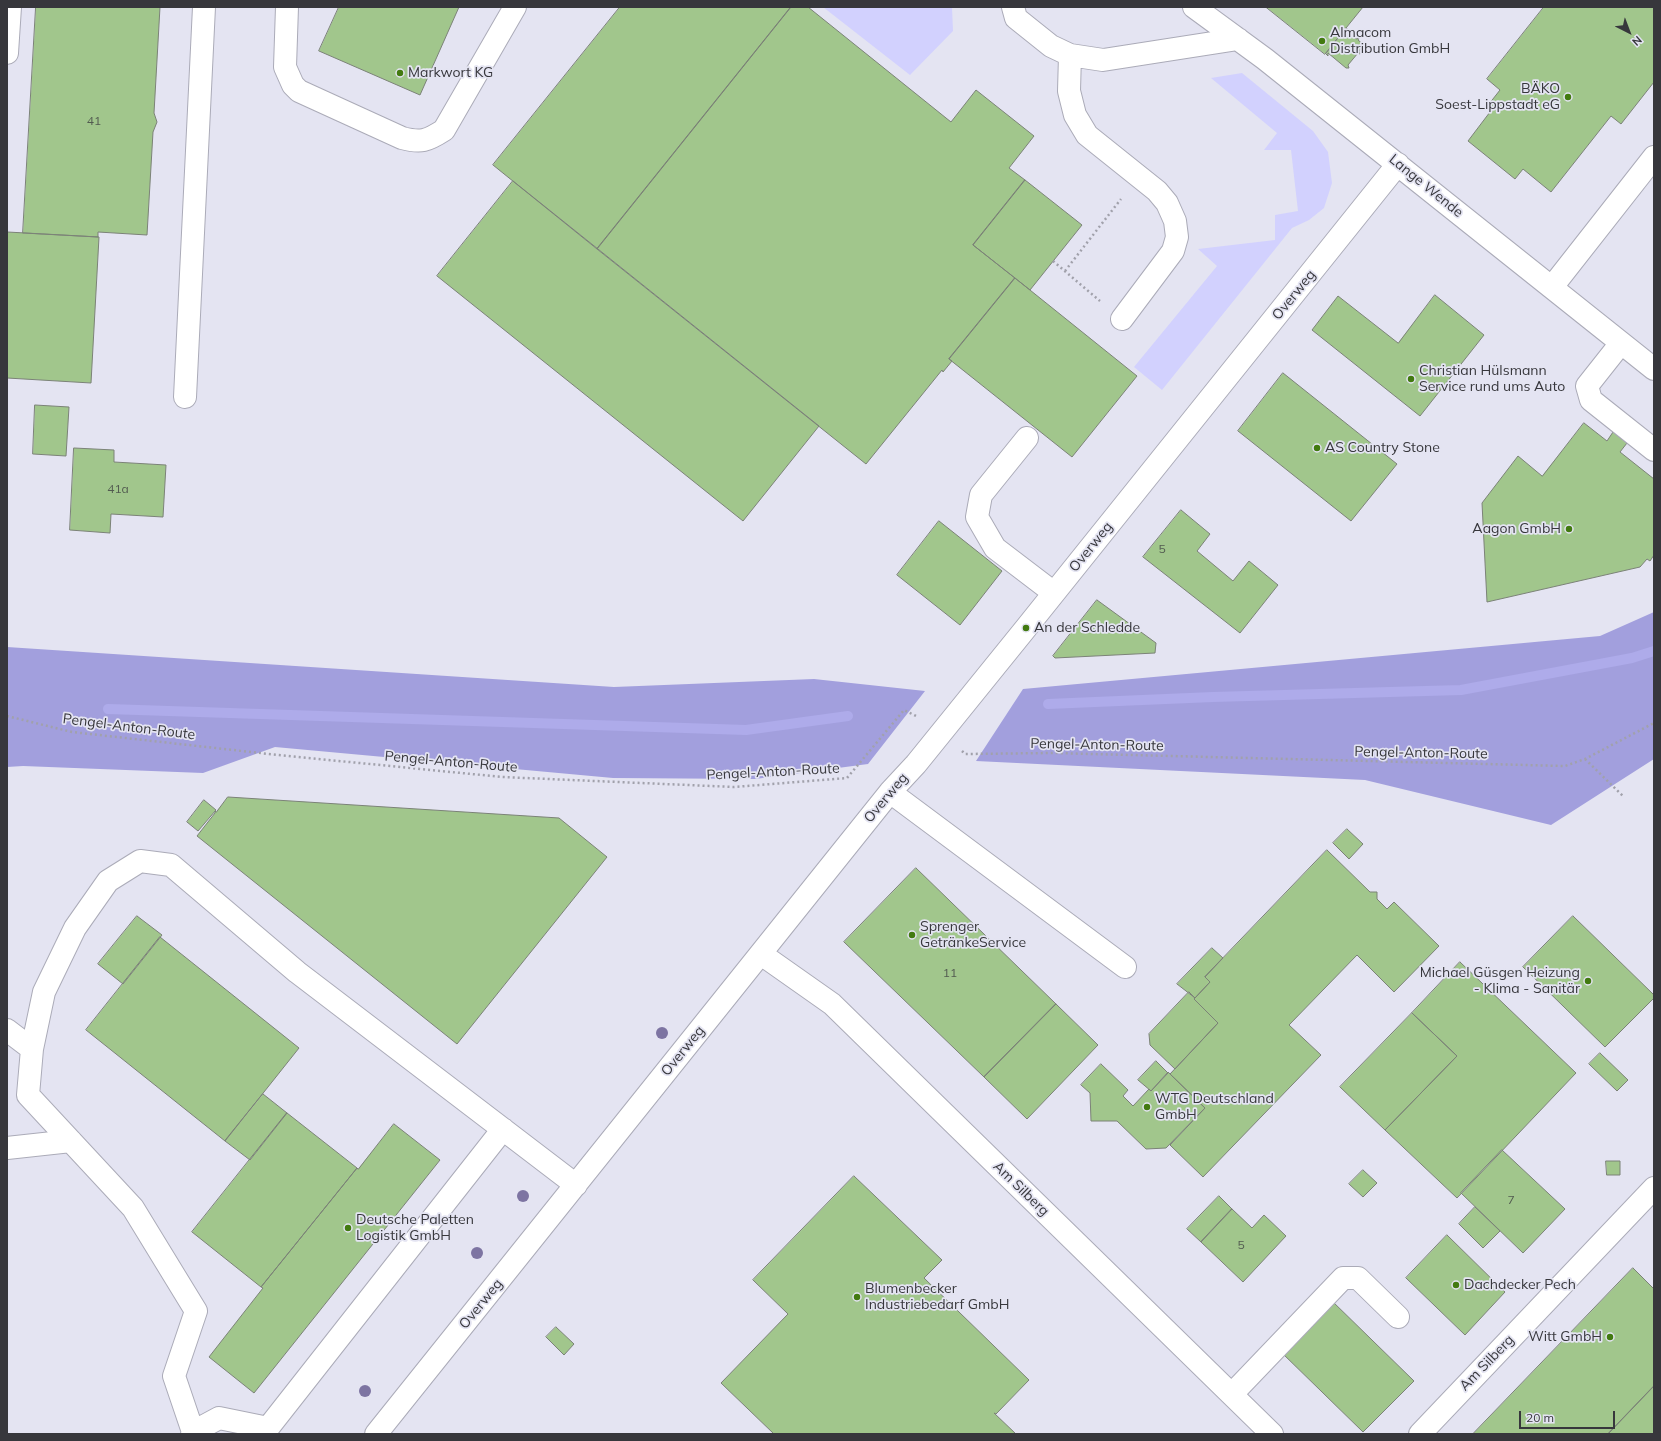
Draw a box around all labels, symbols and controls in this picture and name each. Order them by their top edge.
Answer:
north arrow [1609,12,1649,52]
place label: Almacom Distribution GmbH [1330,25,1450,58]
text: N [1629,33,1645,49]
marker: Almacom Distribution GmbH [1317,36,1327,46]
place label: Markwort KG [408,65,493,81]
marker: Markwort KG [395,68,405,78]
place label: BÄKO Soest-Lippstadt eG [1435,81,1560,114]
marker: BÄKO Soest-Lippstadt eG [1563,92,1573,102]
house number: 41 [87,114,101,128]
street label: Lange Wende [1386,151,1466,221]
street label: Overweg [1269,267,1319,323]
place label: Christian Hülsmann Service rund ums Auto [1419,363,1565,396]
marker: Christian Hülsmann Service rund ums Auto [1406,374,1416,384]
place label: AS Country Stone [1325,440,1440,456]
marker: AS Country Stone [1312,443,1322,453]
house number: 41a [107,482,129,496]
street label: Overweg [1066,519,1116,575]
place label: Aagon GmbH [1472,521,1561,537]
marker: Aagon GmbH [1564,524,1574,534]
house number: 5 [1158,542,1166,556]
place label: An der Schledde [1034,620,1140,636]
marker: An der Schledde [1021,623,1031,633]
street label: Pengel-Anton-Route [62,711,196,743]
street label: Pengel-Anton-Route [1030,735,1164,755]
street label: Pengel-Anton-Route [1354,743,1488,763]
street label: Pengel-Anton-Route [384,748,518,776]
street label: Pengel-Anton-Route [706,760,840,784]
street label: Overweg [860,770,912,826]
place label: Sprenger GetränkeService [920,919,1026,952]
marker: Sprenger GetränkeService [907,930,917,940]
place label: Michael Güsgen Heizung - Klima - Sanitär [1420,965,1580,998]
house number: 11 [943,966,957,980]
marker: Michael Güsgen Heizung - Klima - Sanitär [1583,976,1593,986]
street label: Overweg [658,1023,708,1079]
place label: WTG Deutschland GmbH [1155,1091,1274,1124]
marker: WTG Deutschland GmbH [1142,1102,1152,1112]
street label: Am Silberg [990,1158,1052,1220]
house number: 7 [1507,1193,1515,1207]
place label: Deutsche Paletten Logistik GmbH [356,1212,474,1244]
marker: Deutsche Paletten Logistik GmbH [343,1223,353,1233]
house number: 5 [1237,1238,1245,1252]
street label: Overweg [456,1276,506,1332]
place label: Dachdecker Pech [1464,1277,1576,1293]
marker: Dachdecker Pech [1451,1280,1461,1290]
place label: Blumenbecker Industriebedarf GmbH [865,1281,1009,1314]
marker: Blumenbecker Industriebedarf GmbH [852,1292,862,1302]
place label: Witt GmbH [1528,1329,1602,1345]
street label: Am Silberg [1456,1332,1518,1394]
marker: Witt GmbH [1605,1332,1615,1342]
scale bar [1521,1403,1617,1429]
text: 20 m [1526,1410,1554,1425]

